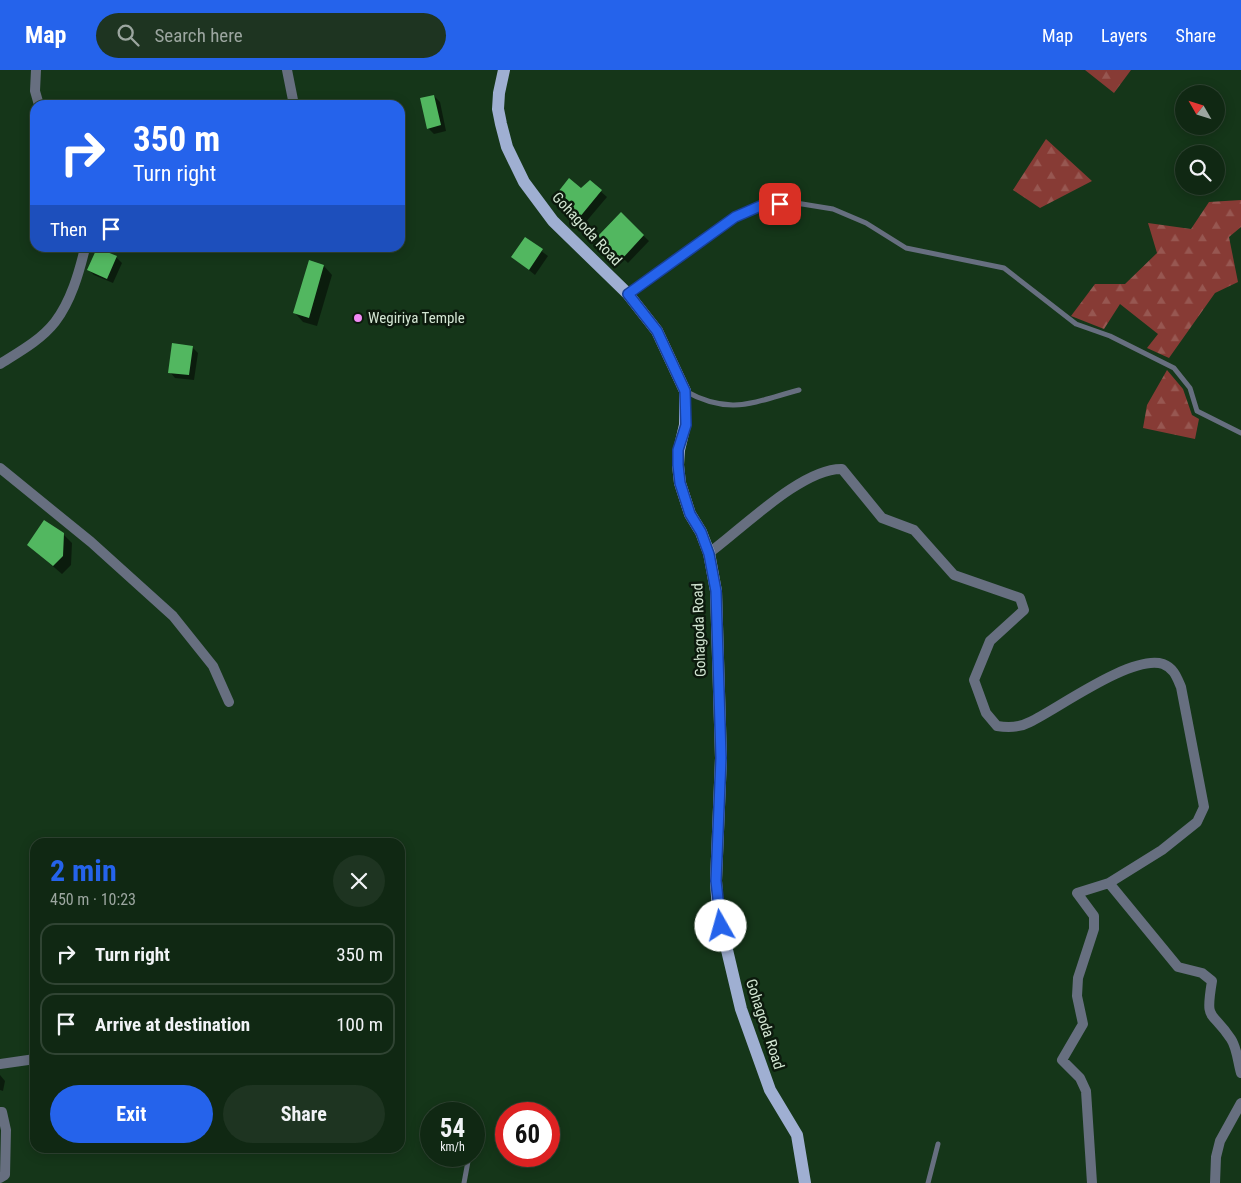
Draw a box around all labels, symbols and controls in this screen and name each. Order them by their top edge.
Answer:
search box [96,13,446,58]
text: Map [25,21,66,49]
icon: search [114,21,142,49]
text: Search here [154,24,243,47]
text: Map [1042,25,1073,46]
text: Layers [1101,25,1148,46]
text: Share [1176,25,1216,46]
north arrow [1175,85,1225,135]
map controls [1175,85,1225,195]
text: 350 m [133,119,220,160]
icon: right [50,120,115,185]
button: search [1175,145,1225,195]
text: Turn right [133,161,216,186]
pin [759,183,801,225]
street label: Gohagoda Road [548,189,626,269]
icon: arrive [766,190,794,218]
icon: arrive [97,215,125,243]
text: Then [50,218,87,241]
place label: Wegiriya Temple [368,309,465,327]
marker: Wegiriya Temple [352,312,364,324]
street label: Gohagoda Road [688,583,710,677]
text: 2 min [50,853,117,888]
button: close [333,855,385,907]
text: 450 m · 10:23 [50,890,136,909]
position arrow [694,899,746,951]
icon: right [52,940,80,968]
text: Turn right [95,943,170,966]
text: 350 m [336,943,383,966]
street label: Gohagoda Road [742,977,788,1071]
icon: arrive [52,1010,80,1038]
text: Arrive at destination [95,1013,250,1036]
text: 100 m [336,1013,383,1036]
button: Exit [50,1085,213,1143]
button: Share [223,1085,385,1143]
speed limit sign: 60 [495,1102,560,1167]
text: 54 [440,1114,465,1143]
text: km/h [440,1140,465,1154]

